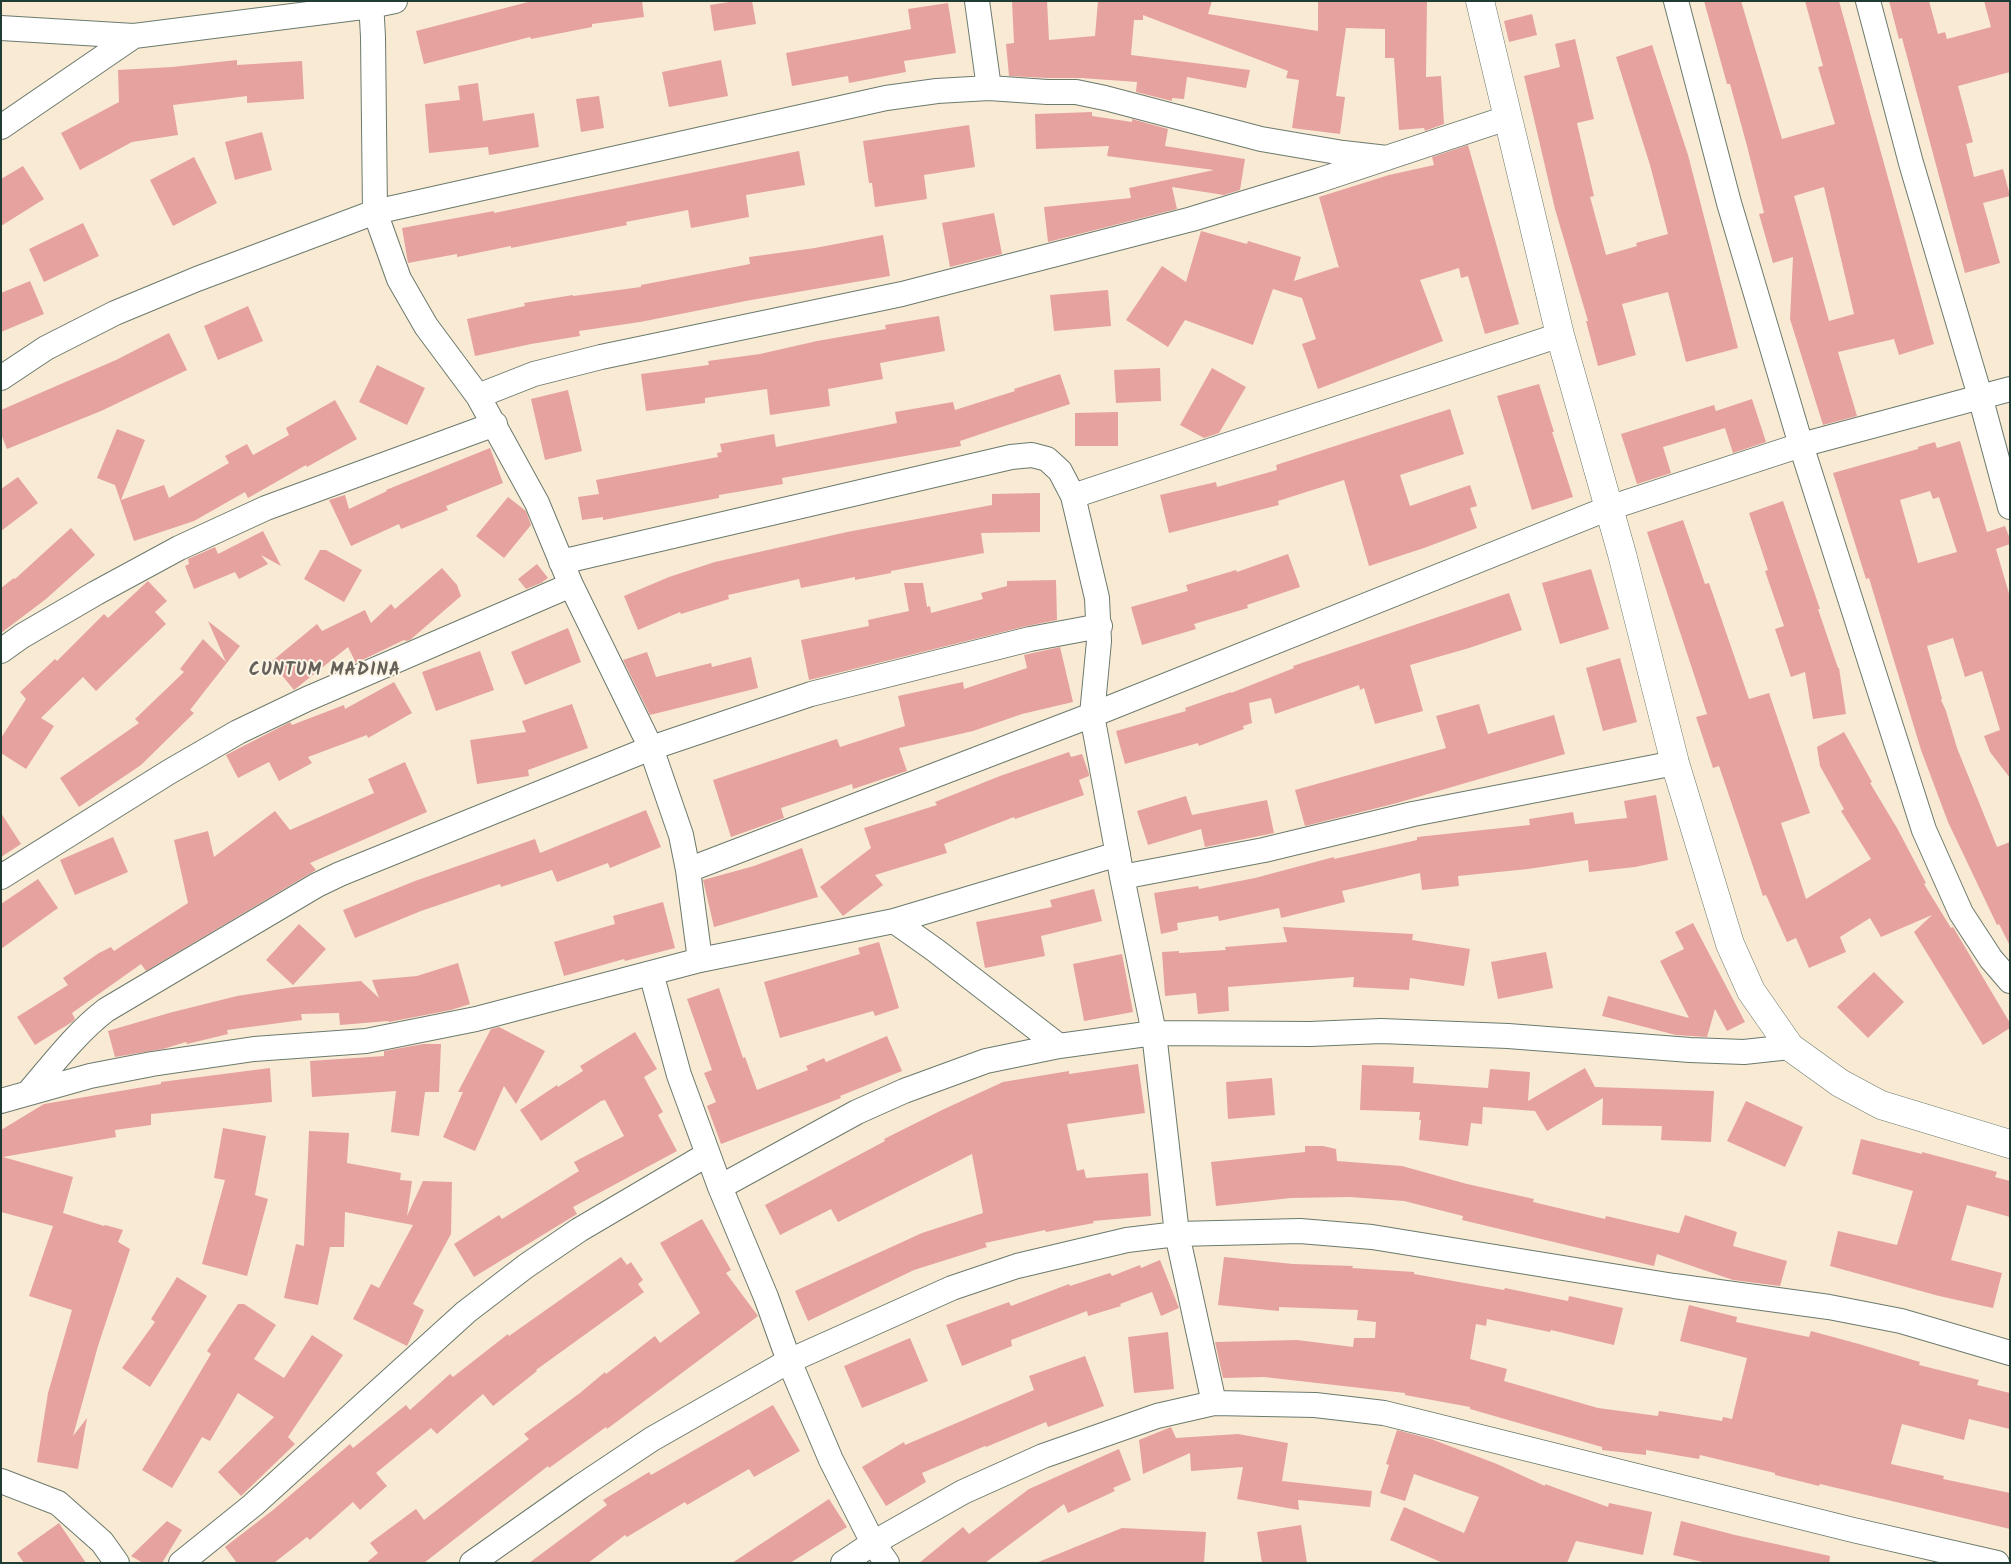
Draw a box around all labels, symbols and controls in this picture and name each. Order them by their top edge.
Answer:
district label: CUNTUM MADINA [247,661,403,683]

